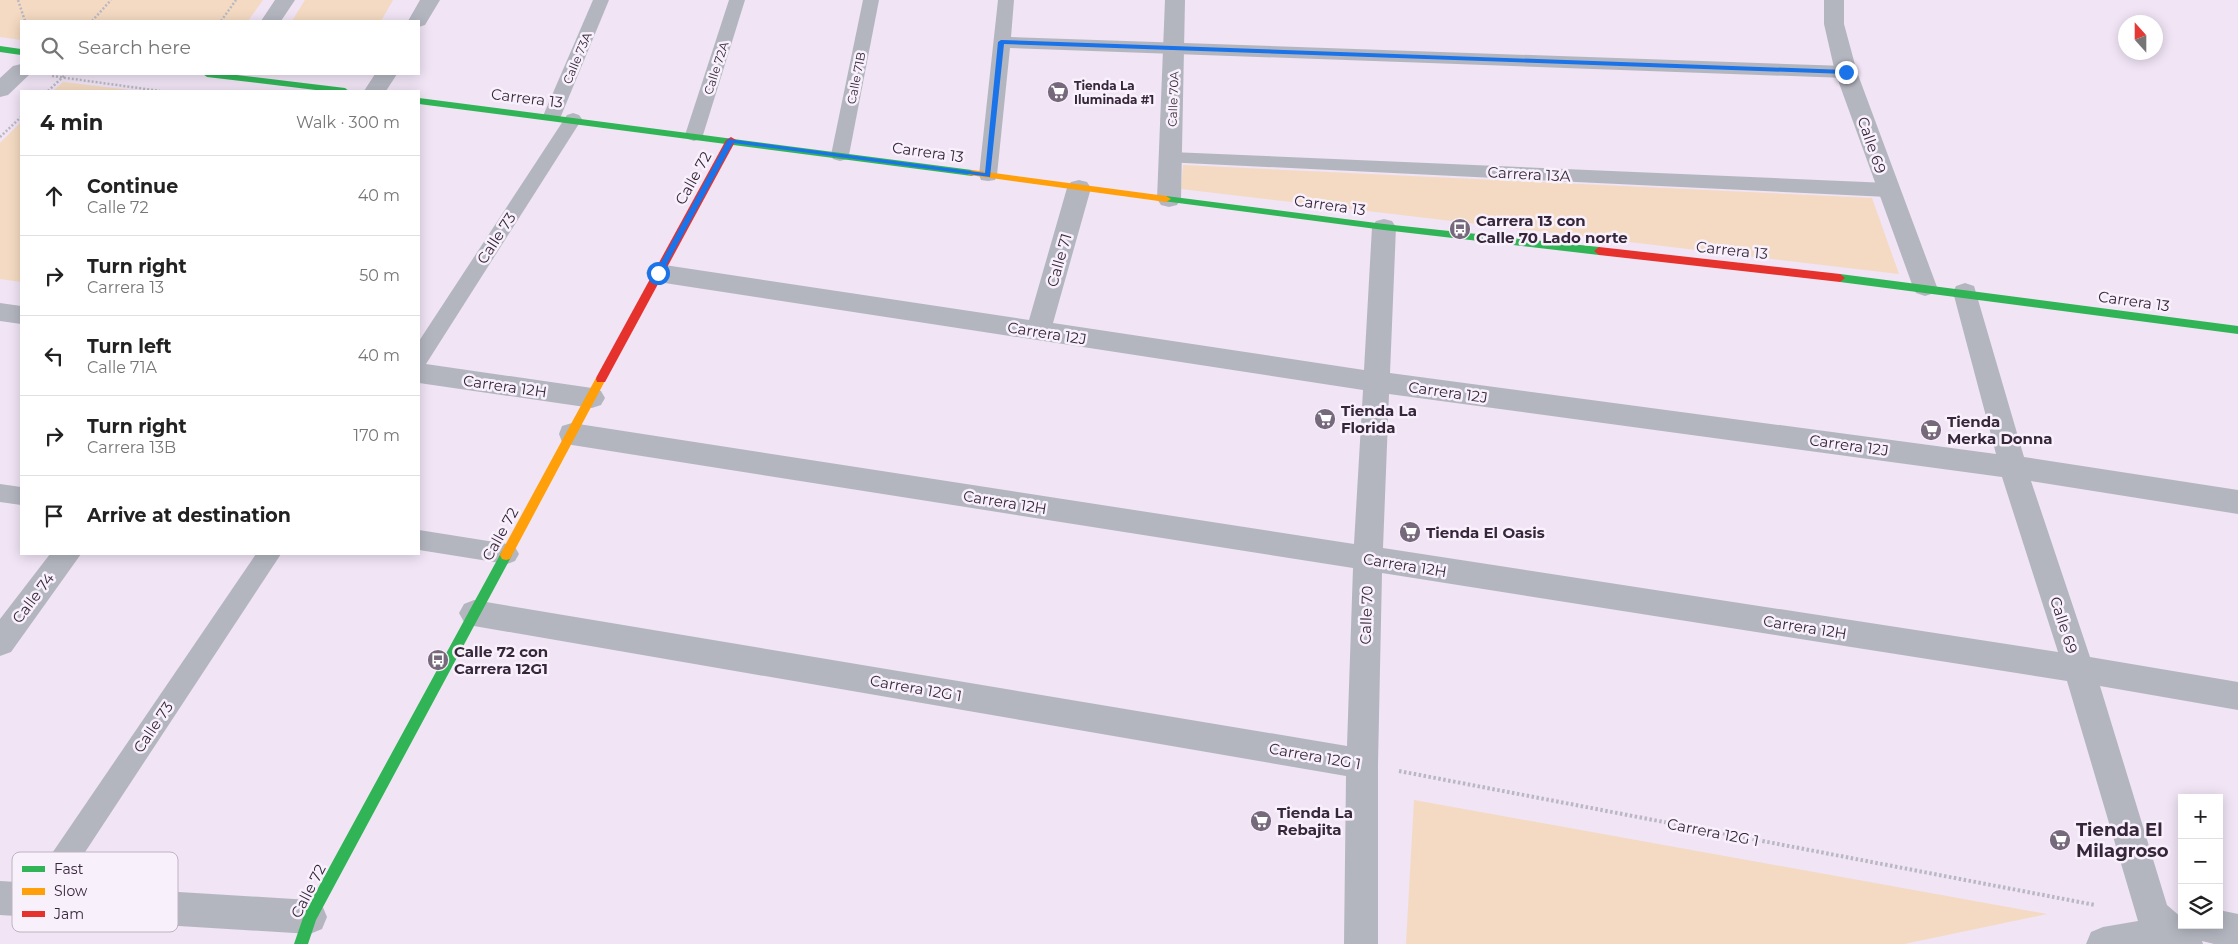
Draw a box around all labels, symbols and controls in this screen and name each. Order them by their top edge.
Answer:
north arrow [2118,15,2163,60]
search box [20,20,420,75]
street label: Calle 73A [559,30,595,86]
icon: search [38,34,66,62]
text: Search here [78,36,191,59]
street label: Calle 72A [700,39,732,96]
street label: Calle 71B [844,51,868,105]
route end [1835,61,1858,84]
street label: Calle 70A [1165,71,1181,127]
place label: Tienda La Iluminada #1 [1074,78,1154,107]
supermarket icon: Tienda La Iluminada #1 [1046,80,1070,104]
street label: Carrera 13 [490,84,564,112]
text: 4 min [40,110,103,135]
text: Walk · 300 m [296,113,400,132]
street label: Calle 69 [1853,114,1891,176]
street label: Carrera 13 [891,138,965,166]
street label: Calle 72 [671,148,715,208]
street label: Carrera 13A [1487,162,1571,186]
text: Continue [87,175,178,198]
icon: ahead [40,182,68,210]
text: 40 m [358,186,400,205]
street label: Carrera 13 [1293,191,1367,219]
text: Calle 72 [87,198,149,217]
street label: Calle 73 [472,209,520,267]
place label: Carrera 13 con Calle 70 Lado norte [1476,211,1628,247]
bus stop icon: Carrera 13 con Calle 70 Lado norte [1448,217,1472,241]
street label: Calle 71 [1042,231,1076,289]
street label: Carrera 13 [1695,237,1769,263]
text: Turn right [87,255,187,278]
icon: right [40,262,68,290]
route start [647,262,670,285]
text: 50 m [359,266,400,285]
text: Carrera 13 [87,278,164,297]
street label: Carrera 13 [2097,287,2171,315]
street label: Carrera 12J [1006,317,1088,349]
text: Turn left [87,335,172,358]
icon: left [40,342,68,370]
text: 40 m [358,346,400,365]
text: Calle 71A [87,358,157,377]
street label: Carrera 12H [462,371,548,401]
street label: Carrera 12J [1407,377,1489,407]
place label: Tienda La Florida [1341,401,1417,437]
supermarket icon: Tienda La Florida [1313,407,1337,431]
place label: Tienda Merka Donna [1947,412,2053,448]
text: Turn right [87,415,187,438]
supermarket icon: Tienda Merka Donna [1919,418,1943,442]
icon: right [40,422,68,450]
text: 170 m [353,426,400,445]
street label: Carrera 12J [1808,430,1890,460]
text: Carrera 13B [87,438,176,457]
street label: Carrera 12H [962,486,1048,518]
icon: arrive [40,502,68,530]
text: Arrive at destination [87,504,291,527]
street label: Calle 72 [478,504,522,564]
supermarket icon: Tienda El Oasis [1398,520,1422,544]
place label: Tienda El Oasis [1426,523,1545,542]
street label: Carrera 12H [1362,549,1448,581]
street label: Calle 74 [8,569,58,627]
street label: Calle 70 [1355,585,1377,645]
street label: Calle 69 [2046,594,2082,656]
street label: Carrera 12H [1762,611,1848,643]
place label: Calle 72 con Carrera 12G1 [454,642,548,678]
bus stop icon: Calle 72 con Carrera 12G1 [426,648,450,672]
street label: Carrera 12G 1 [868,671,964,705]
street label: Calle 73 [129,698,177,756]
street label: Carrera 12G 1 [1267,739,1363,773]
map controls [2178,794,2223,929]
button: + [2178,794,2223,839]
place label: Tienda La Rebajita [1277,803,1353,839]
supermarket icon: Tienda La Rebajita [1249,809,1273,833]
street label: Carrera 12G 1 [1665,814,1761,850]
place label: Tienda El Milagroso [2076,819,2169,862]
supermarket icon: Tienda El Milagroso [2048,828,2072,852]
button: − [2178,839,2223,884]
legend [12,852,178,932]
text: Fast [54,860,84,878]
street label: Calle 72 [286,861,330,921]
text: Slow [54,882,88,900]
button: layers [2178,884,2223,929]
text: Jam [53,905,84,923]

